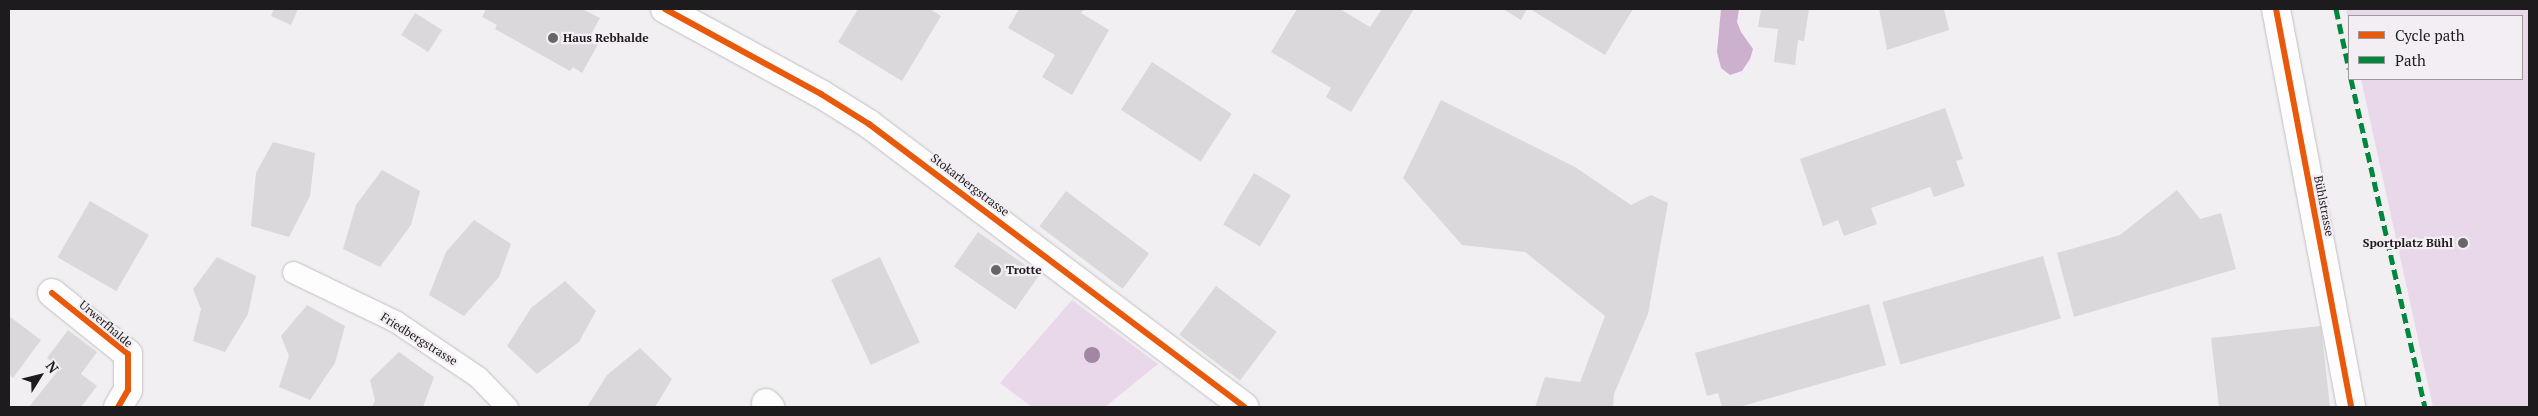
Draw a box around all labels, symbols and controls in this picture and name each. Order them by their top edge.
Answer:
legend [2348,15,2523,80]
text: Cycle path [2395,25,2465,45]
place label: Haus Rebhalde [563,31,649,45]
marker: Haus Rebhalde [547,32,559,44]
text: Path [2395,50,2426,70]
street label: Stokarbergstrasse [928,151,1012,219]
street label: Bühlstrasse [2311,174,2337,238]
place label: Sportplatz Bühl [2363,236,2453,250]
marker: Sportplatz Bühl [2457,237,2469,249]
place label: Trotte [1006,263,1042,277]
marker: Trotte [990,264,1002,276]
street label: Urwerfhalde [76,297,136,351]
street label: Friedbergstrasse [378,310,460,368]
north arrow [15,351,65,401]
text: N [42,357,63,377]

